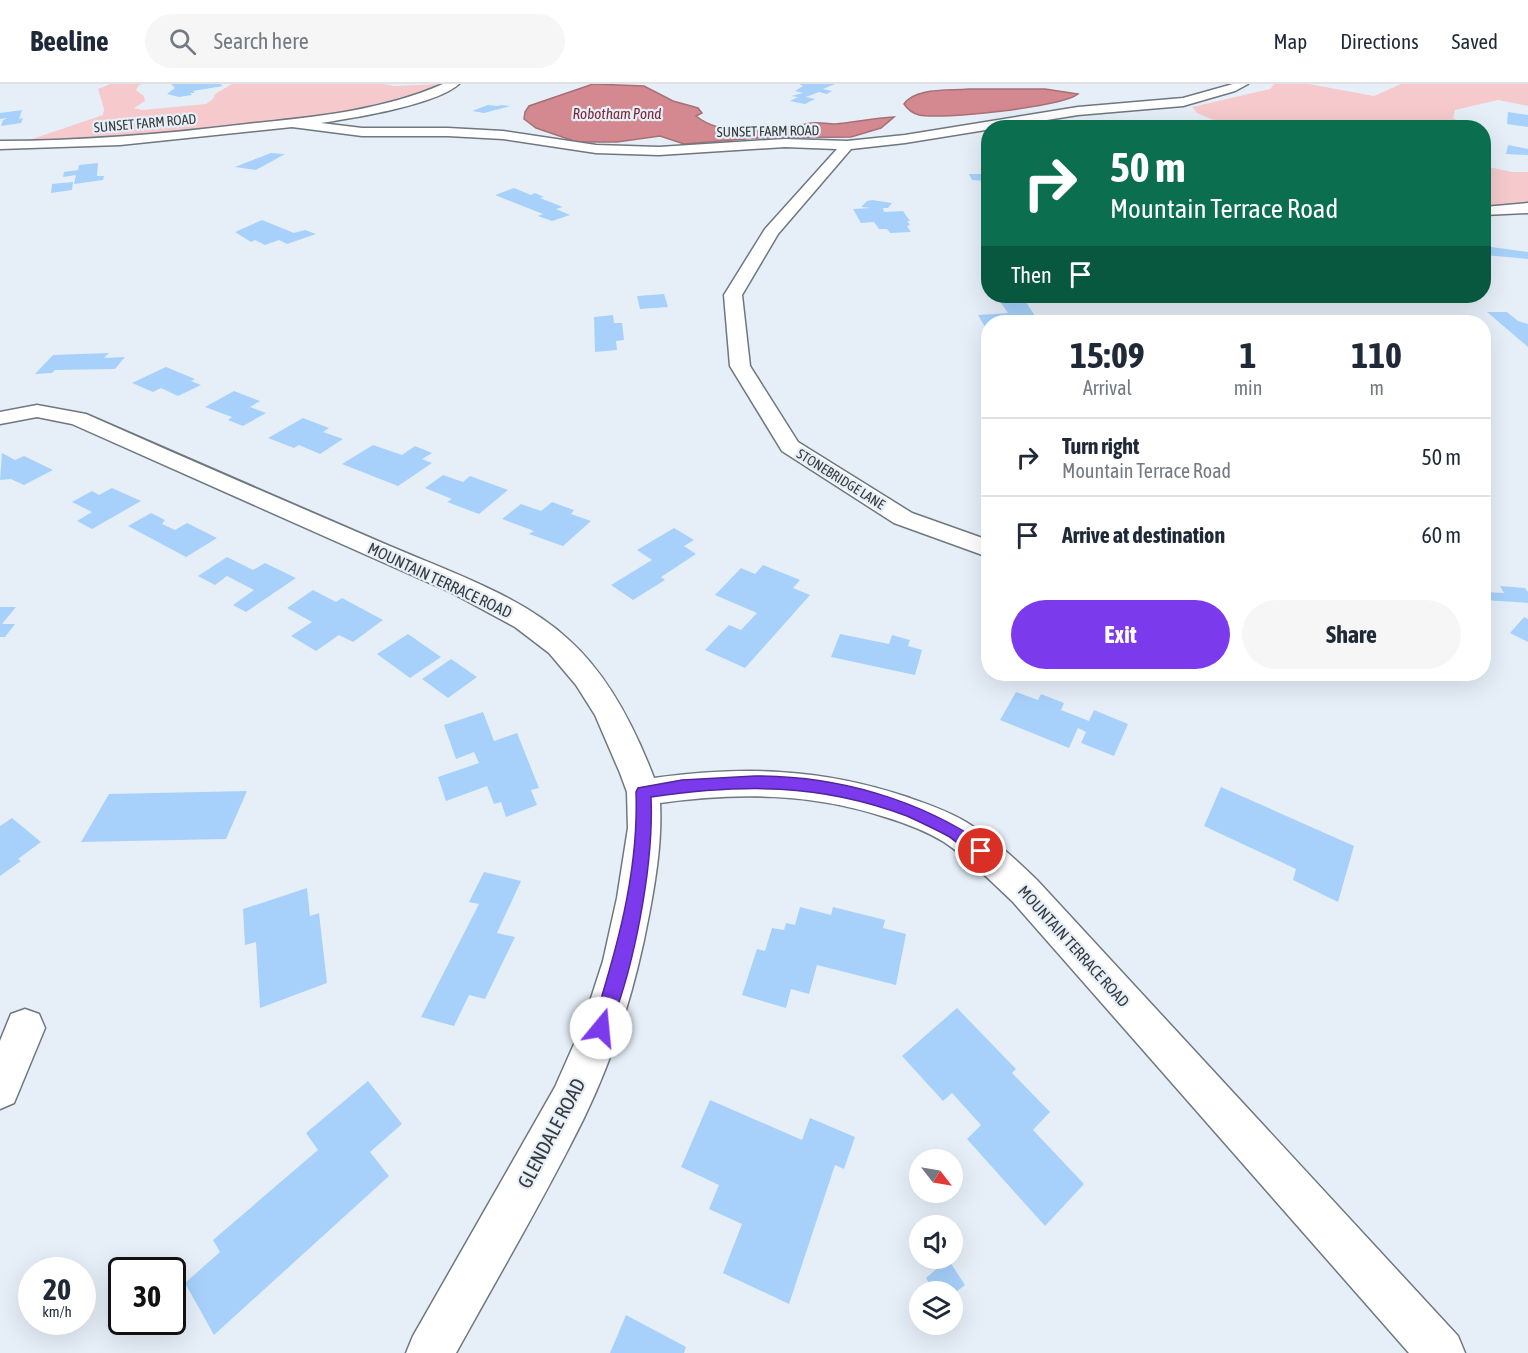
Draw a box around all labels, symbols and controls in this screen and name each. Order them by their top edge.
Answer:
search box [145,14,565,68]
text: Beeline [30,25,109,57]
icon: search [166,25,199,58]
text: Search here [214,28,309,54]
text: Map [1273,29,1307,53]
text: Directions [1340,29,1419,53]
text: Saved [1452,29,1498,53]
water label: Robotham Pond [573,105,661,122]
street label: SUNSET FARM ROAD [93,111,197,135]
street label: SUNSET FARM ROAD [717,122,820,140]
text: 50 m [1110,143,1185,191]
icon: right [1011,144,1089,222]
text: Mountain Terrace Road [1110,193,1338,224]
icon: arrive [1064,258,1097,291]
text: Then [1011,262,1052,288]
text: 15:09 [1070,334,1145,376]
text: 1 [1240,334,1256,376]
text: 110 [1351,334,1402,376]
text: Arrival [1083,376,1132,399]
text: min [1234,376,1262,399]
text: m [1369,376,1384,399]
text: Turn right [1062,433,1139,459]
icon: right [1011,441,1044,474]
text: 50 m [1421,444,1461,470]
street label: STONEBRIDGE LANE [794,445,888,513]
text: Mountain Terrace Road [1062,459,1231,482]
icon: arrive [1011,519,1044,552]
text: Arrive at destination [1062,522,1225,548]
text: 60 m [1421,522,1461,548]
street label: MOUNTAIN TERRACE ROAD [365,539,515,621]
button: Exit [1011,600,1230,669]
button: Share [1242,600,1461,669]
pin [955,825,1006,876]
icon: arrive [964,834,997,867]
street label: MOUNTAIN TERRACE ROAD [1015,882,1133,1010]
position arrow [569,996,633,1060]
street label: GLENDALE ROAD [512,1074,590,1192]
north arrow [909,1149,963,1203]
map controls [909,1149,963,1335]
button: sound [909,1215,963,1269]
speed limit sign: 30 [108,1257,186,1335]
text: 20 [43,1272,71,1306]
button: layers [909,1281,963,1335]
text: km/h [42,1303,72,1320]

